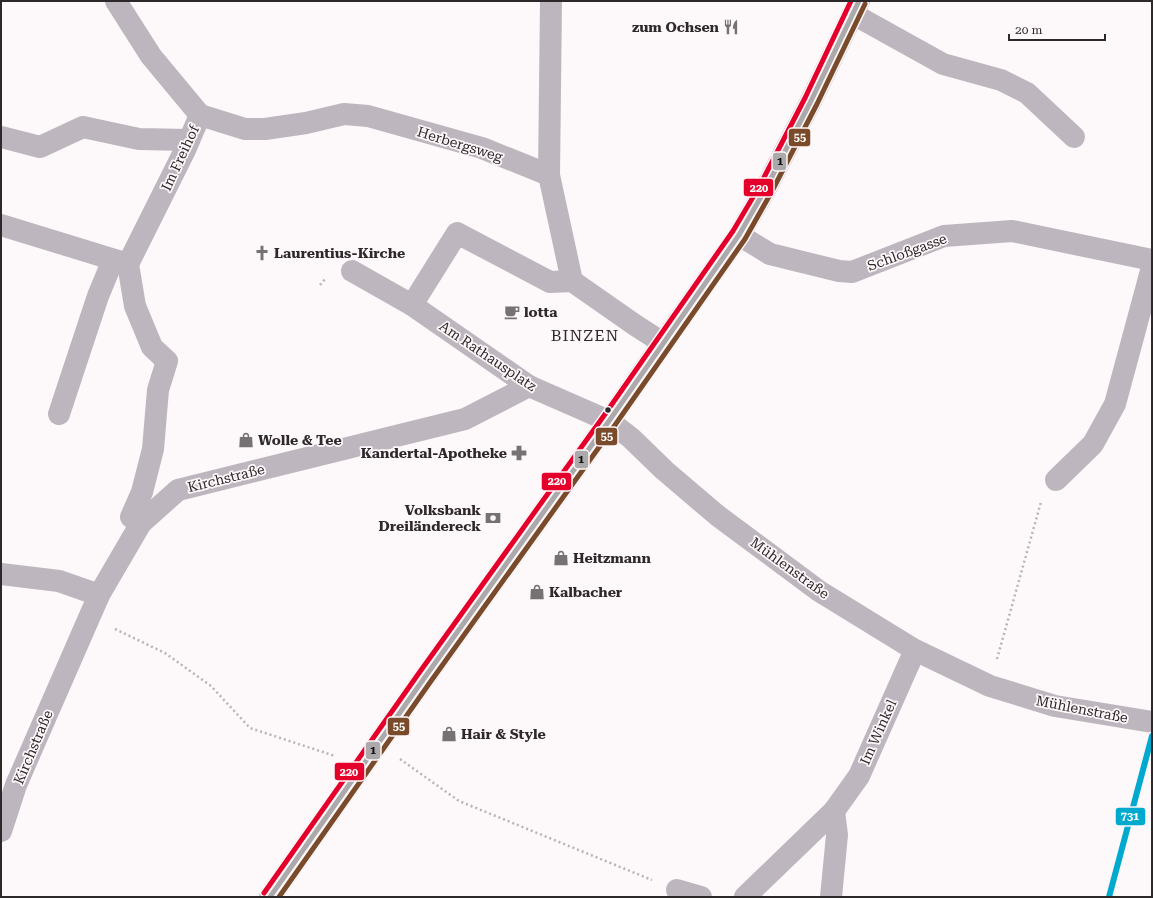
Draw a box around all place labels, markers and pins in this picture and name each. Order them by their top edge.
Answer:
restaurant icon: zum Ochsen [722,18,740,36]
place label: zum Ochsen [632,19,720,35]
church icon: Laurentius-Kirche [253,244,271,262]
place label: Laurentius-Kirche [274,245,405,261]
cafe icon: lotta [503,303,521,321]
place label: lotta [524,304,558,320]
unlabelled marker [603,405,613,415]
shop icon: Wolle & Tee [237,431,255,449]
place label: Wolle & Tee [258,432,342,448]
pharmacy icon: Kandertal-Apotheke [510,444,528,462]
place label: Kandertal-Apotheke [361,445,507,461]
place label: Volksbank Dreiländereck [379,502,481,534]
bank icon: Volksbank Dreiländereck [484,509,502,527]
shop icon: Heitzmann [552,549,570,567]
place label: Heitzmann [573,550,651,566]
shop icon: Kalbacher [528,583,546,601]
place label: Kalbacher [549,584,623,600]
shop icon: Hair & Style [440,725,458,743]
place label: Hair & Style [461,726,546,742]

